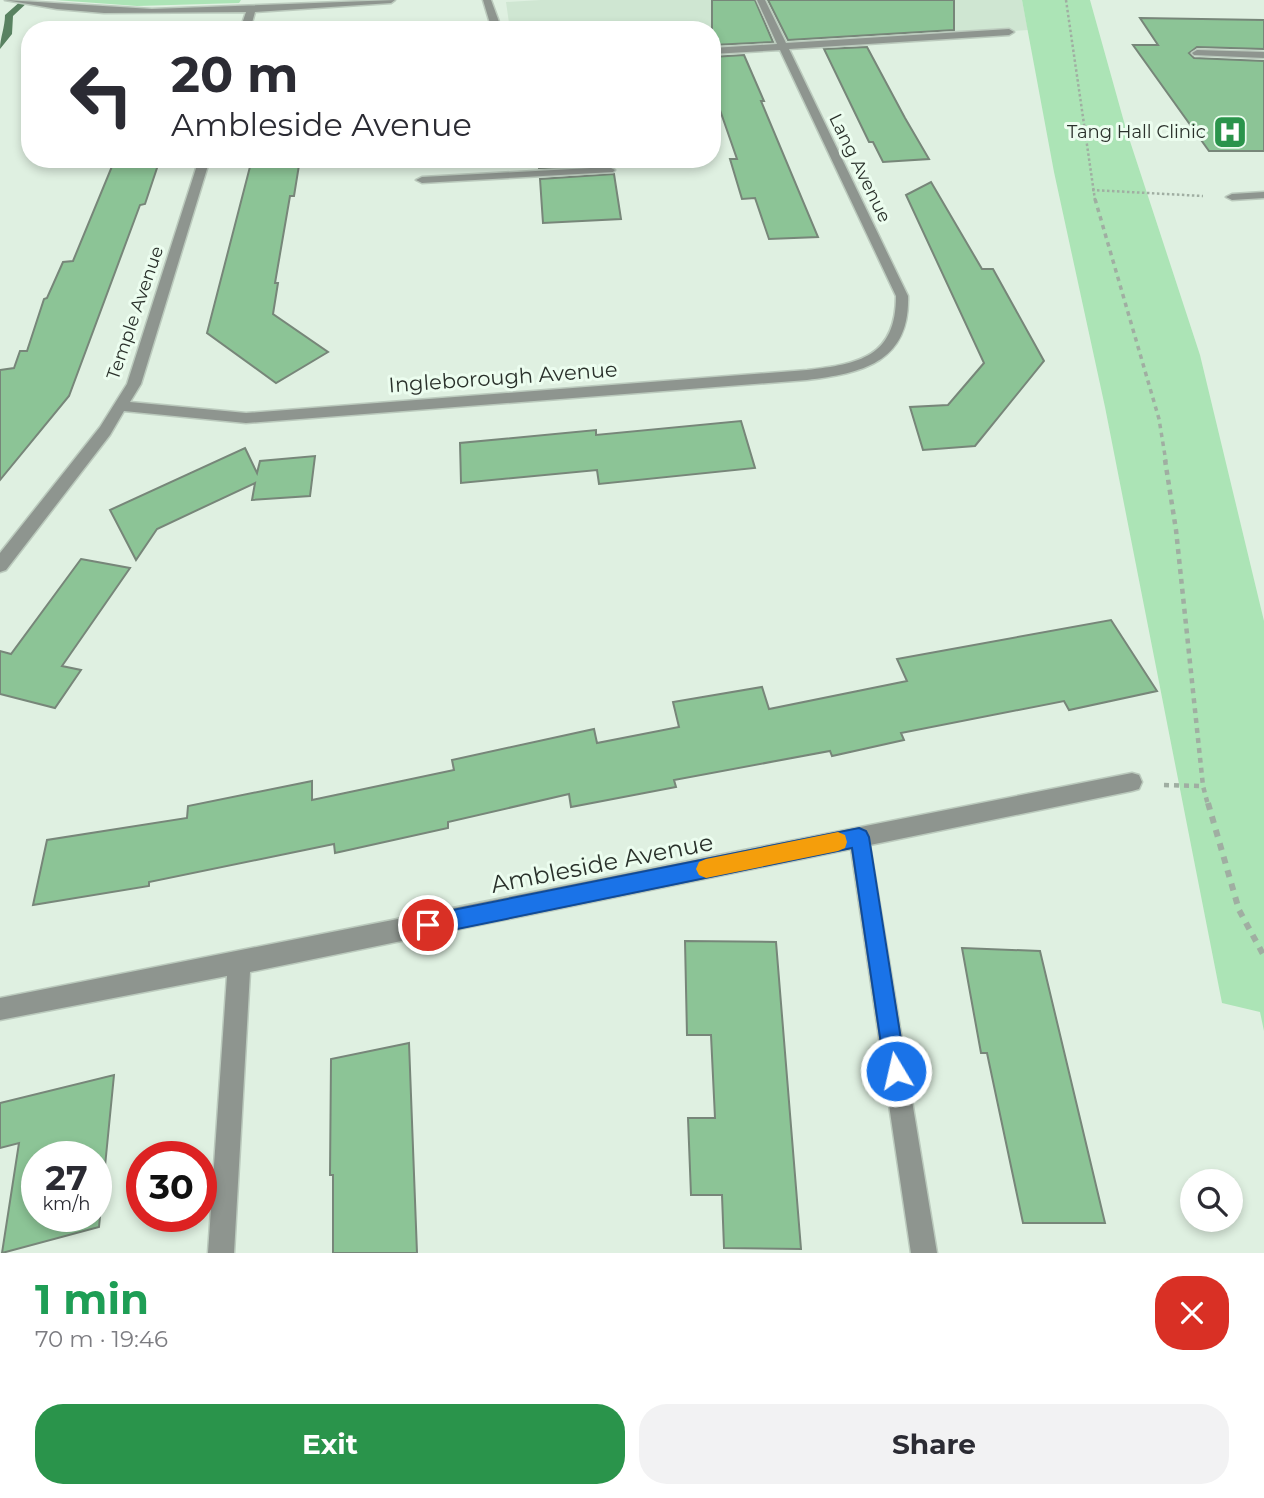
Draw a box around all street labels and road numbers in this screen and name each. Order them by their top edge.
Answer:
street label: Lang Avenue [824,110,896,226]
street label: Temple Avenue [102,243,168,383]
street label: Ingleborough Avenue [388,357,618,397]
street label: Ambleside Avenue [488,827,716,899]

